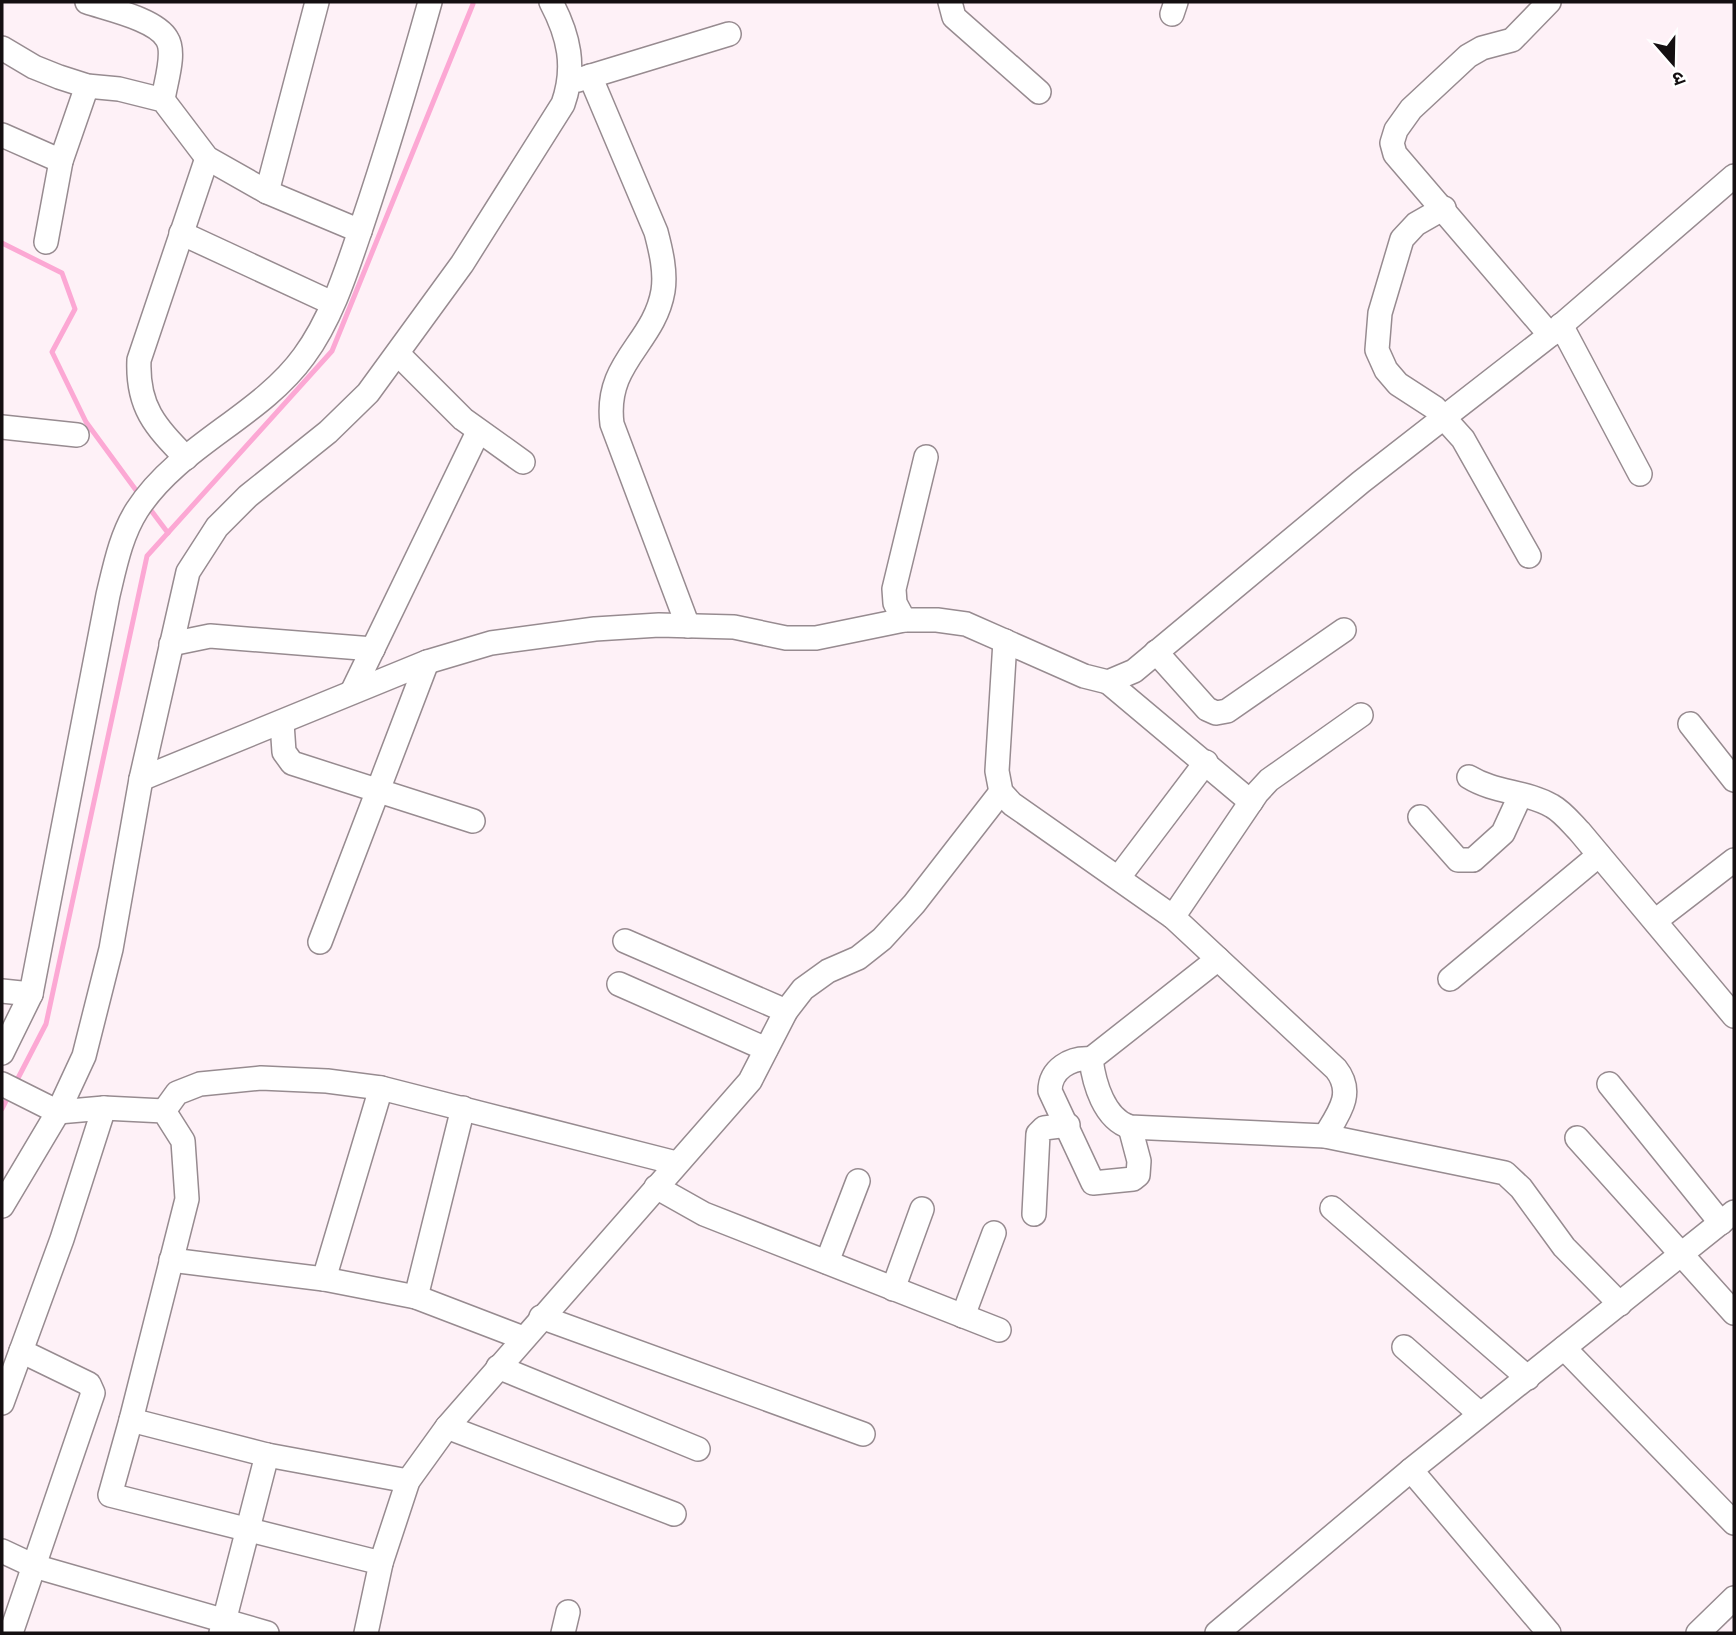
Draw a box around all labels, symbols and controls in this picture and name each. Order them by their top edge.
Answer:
north arrow [1638,28,1708,98]
text: उ [1668,64,1687,91]

